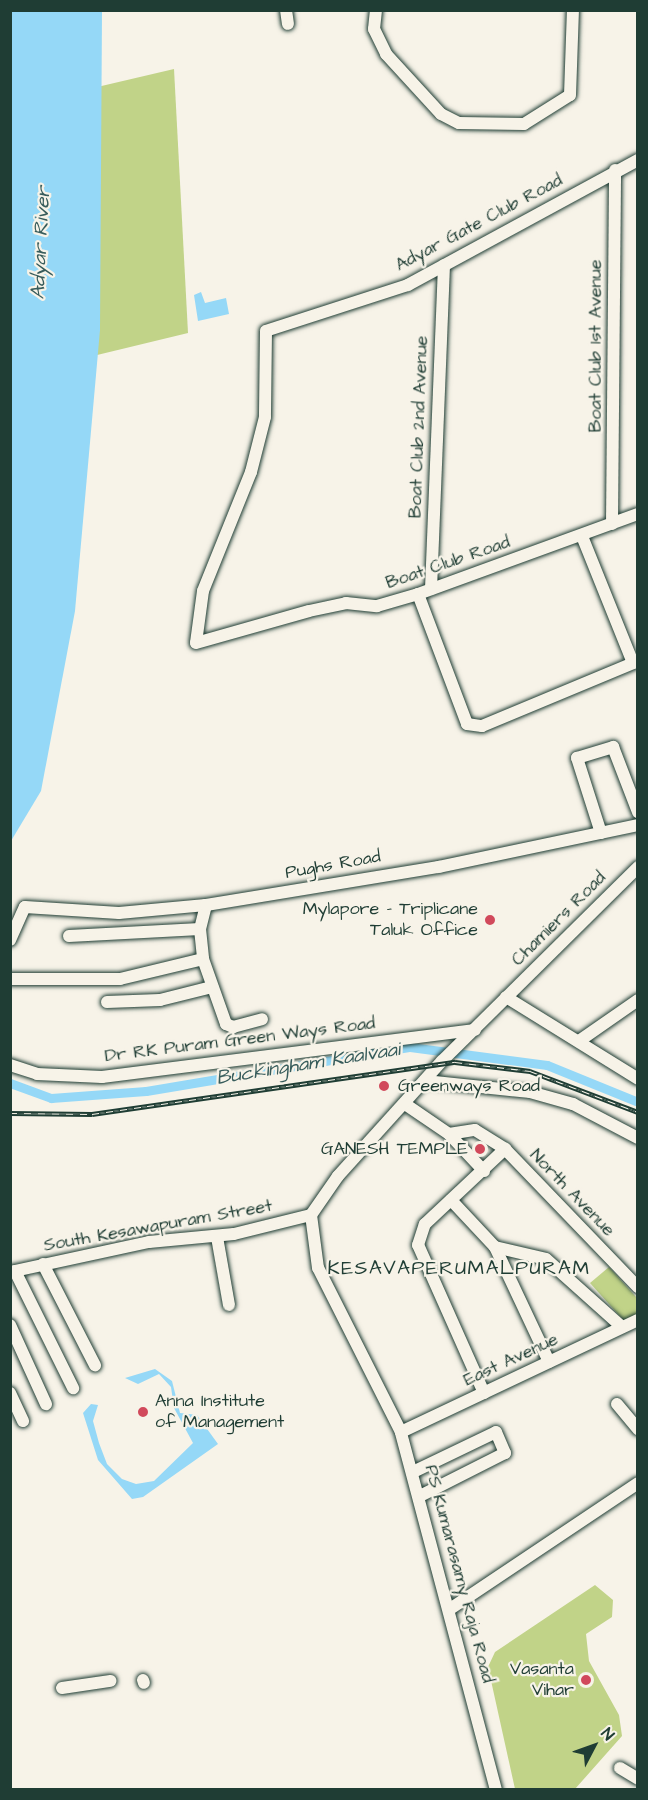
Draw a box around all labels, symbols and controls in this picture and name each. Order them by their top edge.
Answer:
street label: Adyar Gate Club Road [392,170,566,276]
water label: Adyar River [26,186,56,300]
street label: Boat Club 1st Avenue [585,260,607,432]
street label: Boat Club 2nd Avenue [405,335,433,519]
street label: Boat Club Road [383,532,513,594]
street label: Pughs Road [284,846,382,884]
street label: Chamiers Road [507,867,611,971]
place label: Mylapore - Triplicane Taluk Office [303,899,478,942]
marker: Mylapore - Triplicane Taluk Office [483,913,497,927]
street label: Dr RK Puram Green Ways Road [104,1013,376,1067]
water label: Buckingham Kaalvaai [214,1038,402,1090]
place label: Greenways Road [398,1075,540,1097]
marker: Greenways Road [375,1077,393,1095]
place label: GANESH TEMPLE [321,1138,468,1160]
marker: GANESH TEMPLE [473,1142,487,1156]
street label: North Avenue [525,1145,619,1241]
street label: South Kesawapuram Street [42,1195,274,1257]
district label: KESAVAPERUMALPURAM [328,1256,590,1280]
street label: East Avenue [460,1329,562,1391]
place label: Anna Institute of Management [155,1391,284,1434]
marker: Anna Institute of Management [136,1405,150,1419]
street label: PS Kumarasamy Raja Road [419,1463,499,1685]
place label: Vasanta Vihar [510,1659,574,1702]
marker: Vasanta Vihar [579,1673,593,1687]
north arrow [564,1716,624,1776]
text: N [596,1723,619,1745]

